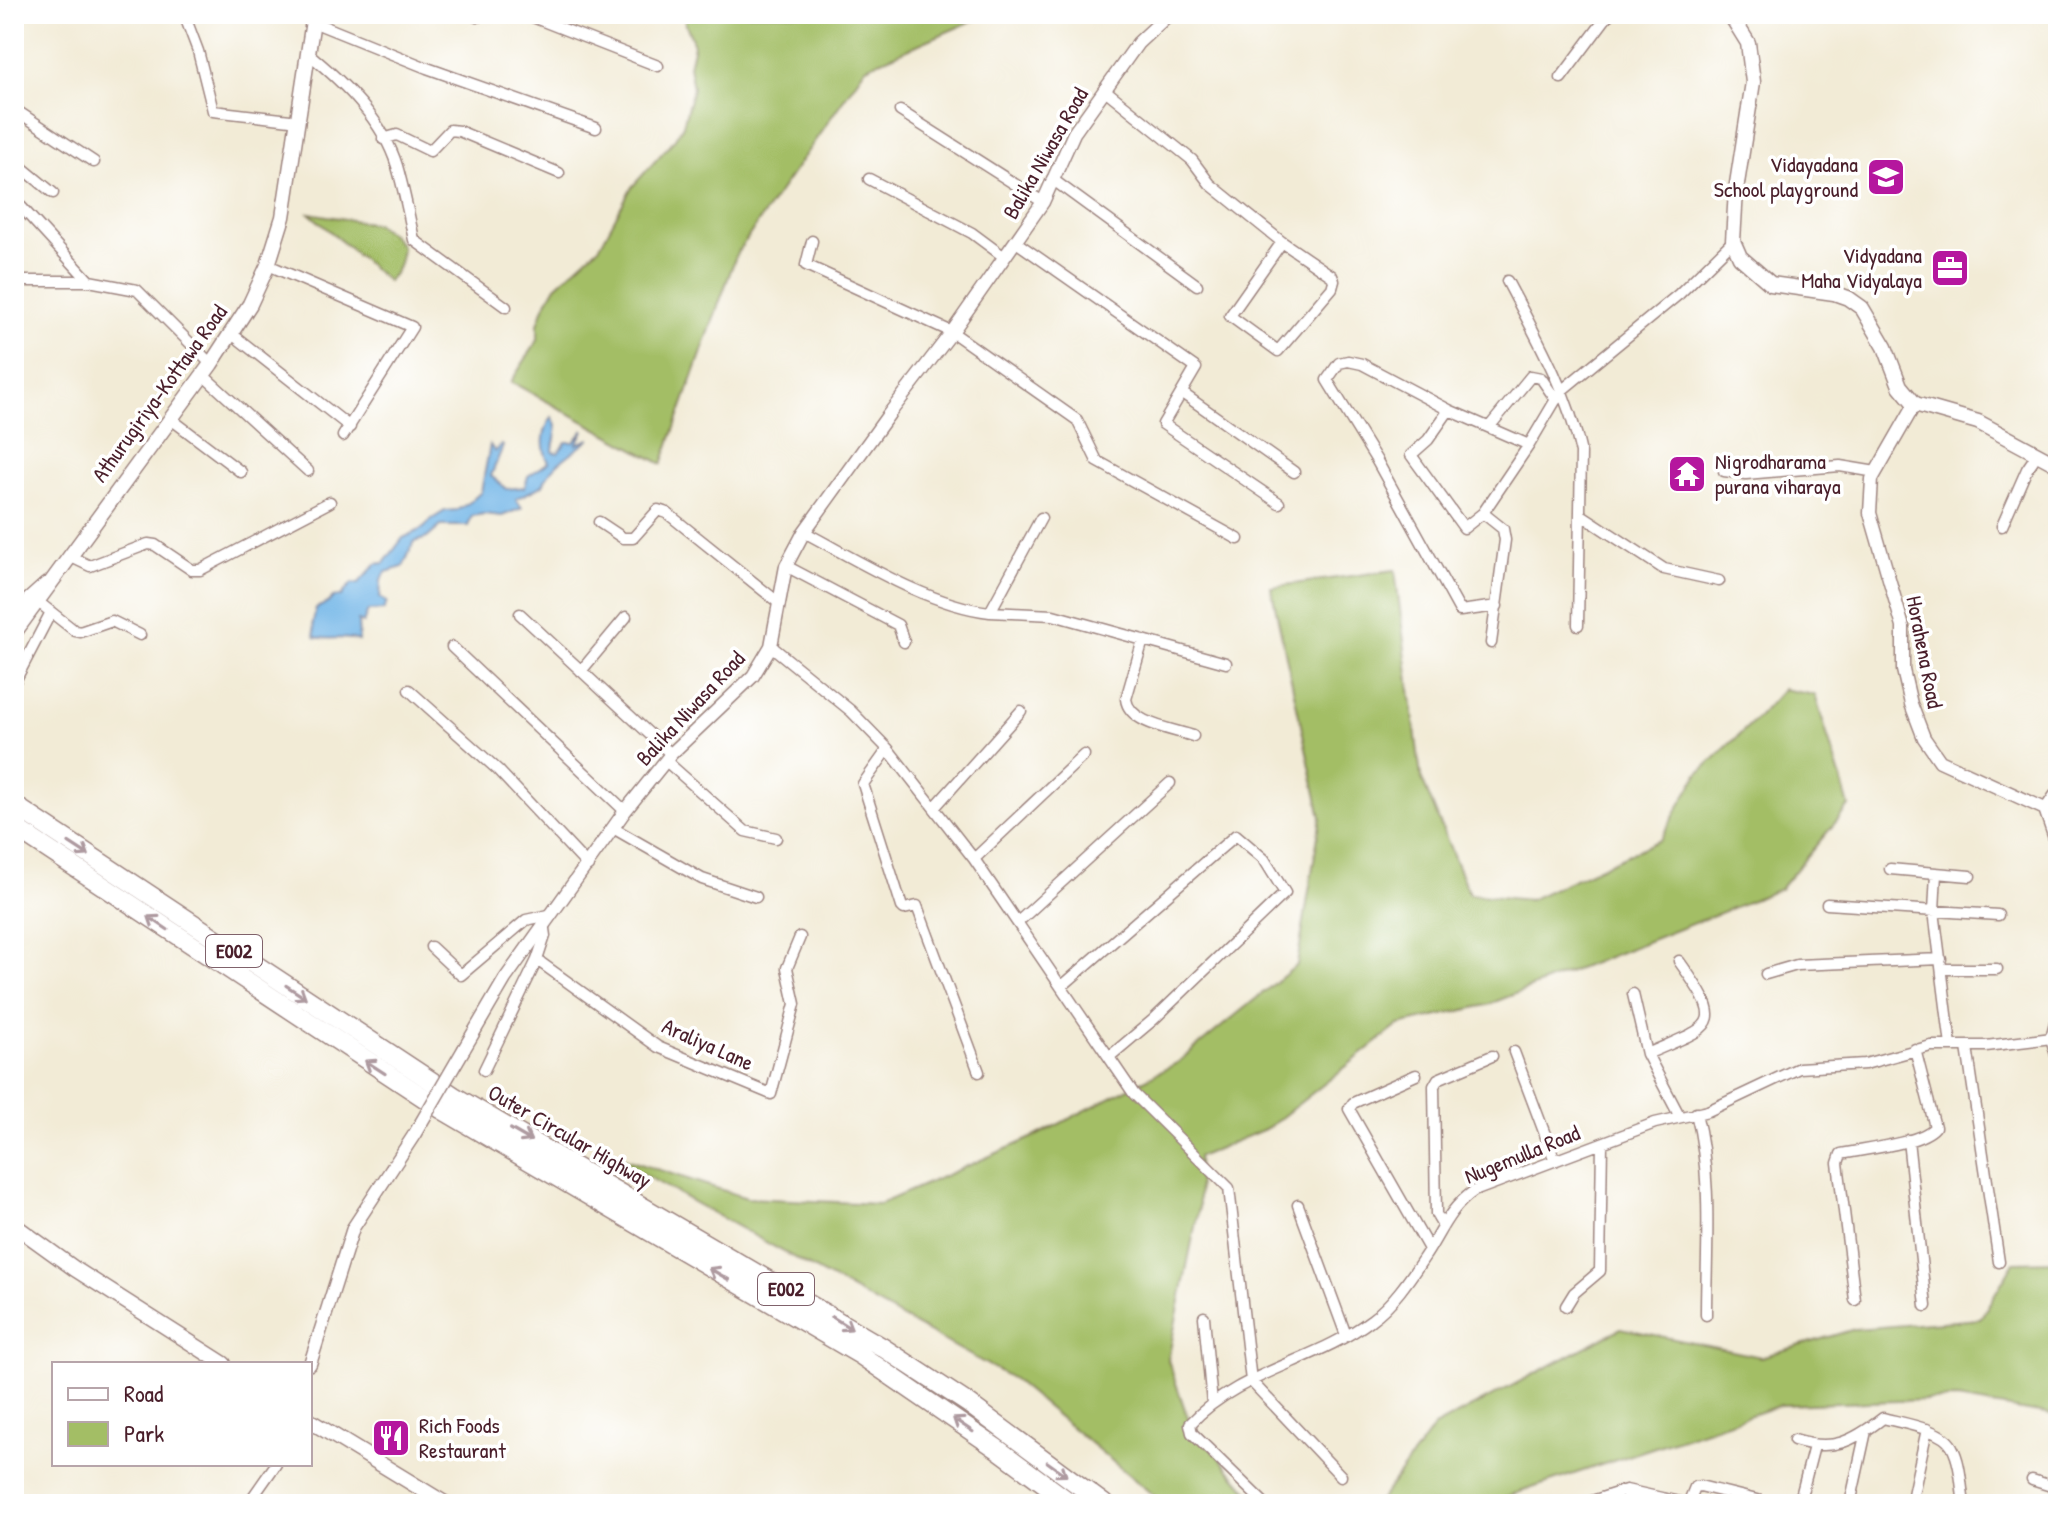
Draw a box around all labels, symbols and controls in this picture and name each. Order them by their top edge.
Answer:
street label: Balika Niwasa Road [995,81,1095,224]
place label: Vidayadana School playground [1714,149,1858,204]
school or university icon: Vidayadana School playground [1865,156,1907,198]
place label: Vidyadana Maha Vidyalaya [1801,240,1922,295]
office icon: Vidyadana Maha Vidyalaya [1929,247,1971,289]
street label: Athurugiriya-Kottawa Road [84,298,234,488]
place label: Nigrodharama purana viharaya [1715,446,1841,501]
temple icon: Nigrodharama purana viharaya [1666,453,1708,495]
street label: Horahena Road [1899,593,1951,711]
street label: Balika Niwasa Road [629,644,751,772]
one-way arrow [67,841,89,857]
one-way arrow [148,915,170,932]
road number: E002 [206,935,262,967]
one-way arrow [284,984,307,1000]
street label: Araliya Lane [658,1011,759,1078]
one-way arrow [364,1059,386,1076]
street label: Outer Circular Highway [483,1077,657,1195]
street label: Nugemulla Road [1460,1117,1585,1191]
one-way arrow [509,1128,533,1143]
one-way arrow [708,1266,731,1282]
road number: E002 [758,1273,814,1305]
one-way arrow [831,1315,853,1331]
legend [52,1362,312,1466]
text: Road [124,1377,163,1409]
place label: Rich Foods Restaurant [419,1410,506,1465]
text: Park [124,1417,164,1449]
restaurant icon: Rich Foods Restaurant [370,1417,412,1459]
one-way arrow [953,1417,975,1434]
one-way arrow [1046,1461,1068,1477]

